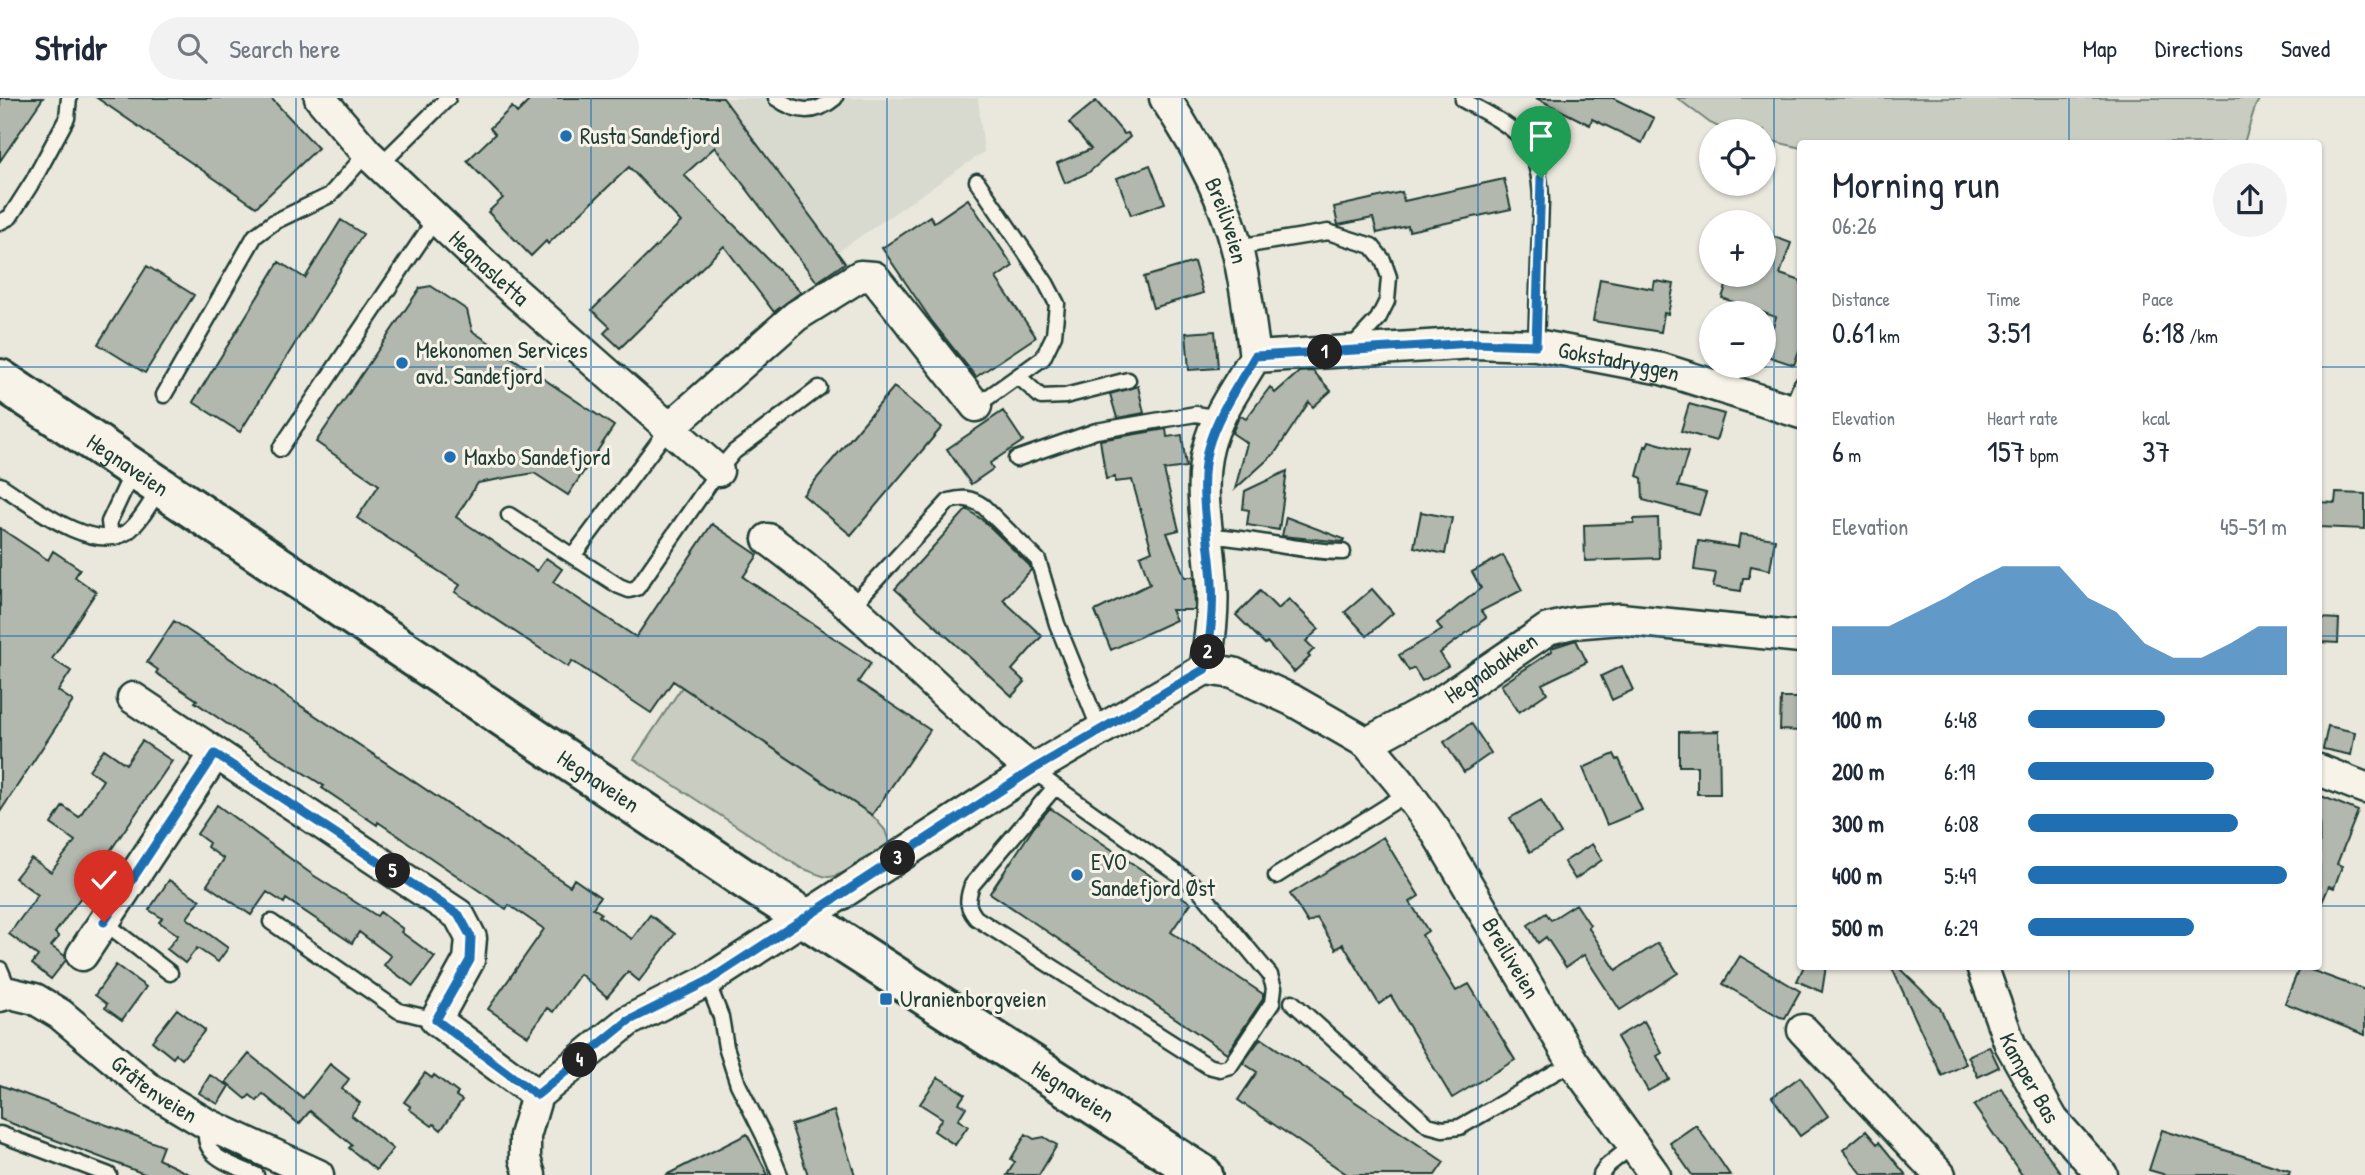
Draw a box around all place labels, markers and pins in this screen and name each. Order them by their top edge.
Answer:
pin [1511,106,1571,178]
place label: Rusta Sandefjord [580,120,720,151]
marker: Rusta Sandefjord [558,128,574,144]
place label: Mekonomen Services avd. Sandefjord [416,334,588,391]
pin: 1 [1308,334,1342,370]
marker: Mekonomen Services avd. Sandefjord [394,355,410,371]
place label: Maxbo Sandefjord [464,441,610,472]
marker: Maxbo Sandefjord [442,449,458,465]
pin: 2 [1190,634,1226,670]
pin: 3 [880,840,916,876]
place label: EVO Sandefjord Øst [1091,846,1216,903]
pin [74,850,134,922]
pin: 5 [376,854,410,888]
marker: EVO Sandefjord Øst [1069,867,1085,883]
place label: Uranienborgveien [900,983,1047,1014]
marker: Uranienborgveien [878,991,894,1007]
pin: 4 [562,1042,598,1077]

